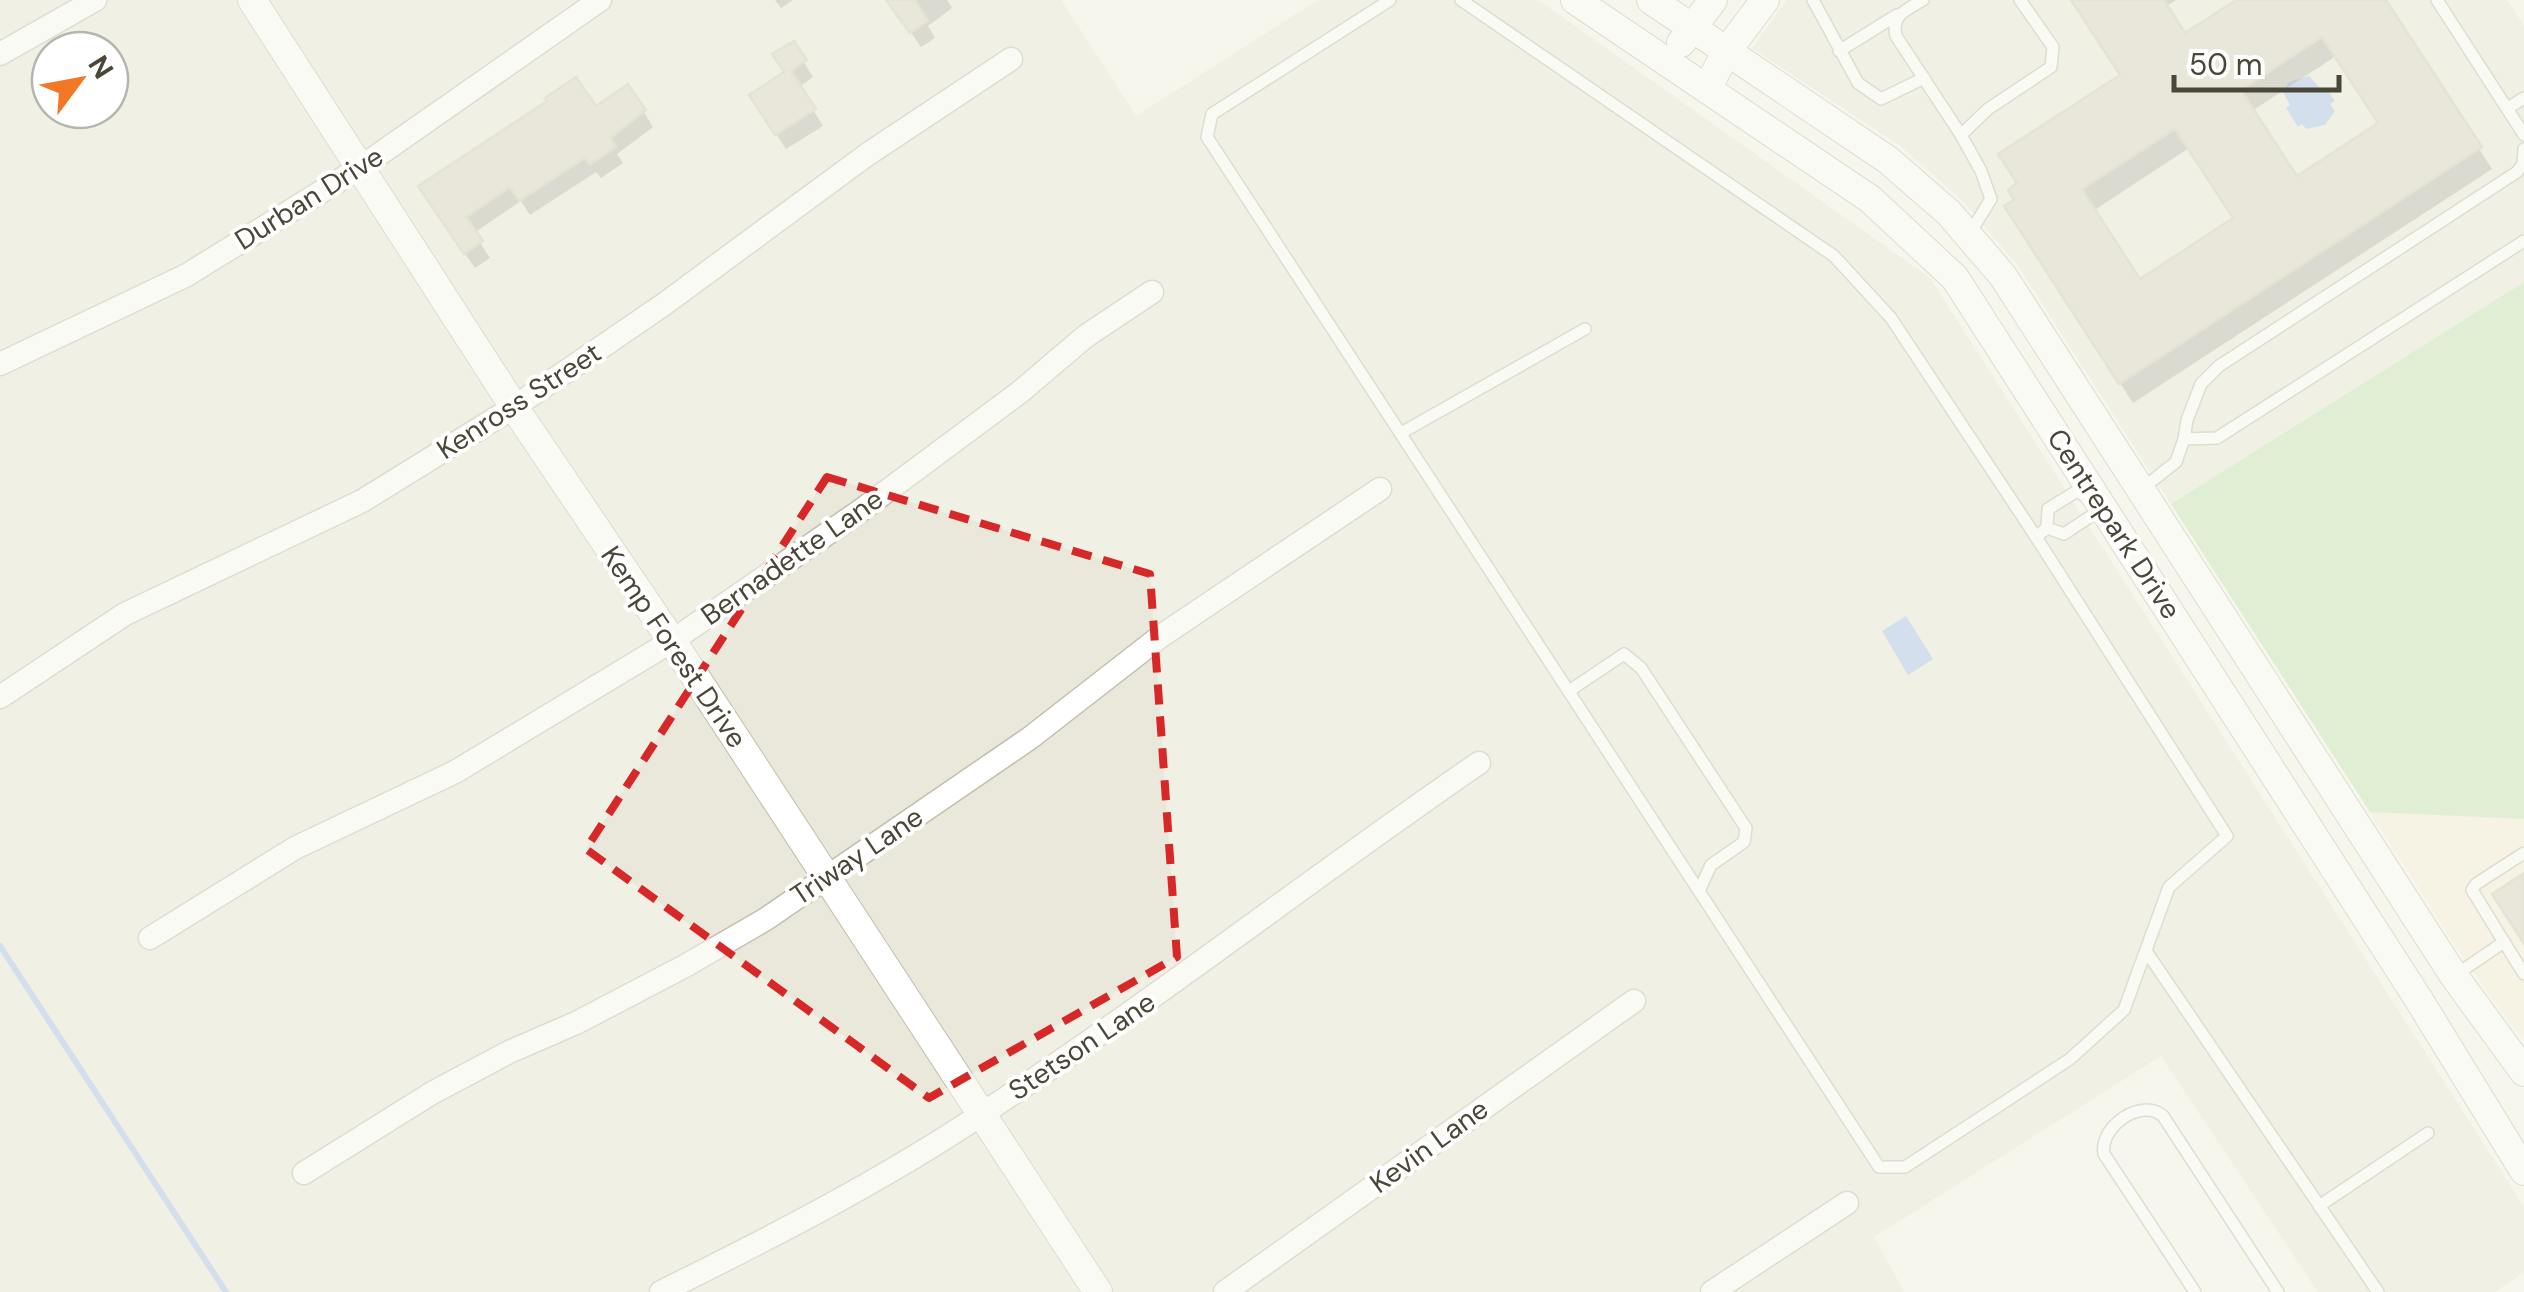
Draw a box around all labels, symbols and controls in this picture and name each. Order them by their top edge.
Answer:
north arrow [30,30,130,130]
scale bar [2174,30,2339,92]
text: 50 m [2189,45,2263,84]
text: N [80,49,122,85]
street label: Durban Drive [228,138,390,258]
street label: Kenross Street [430,334,608,468]
street label: Centrepark Drive [2039,422,2189,626]
street label: Bernadette Lane [694,480,890,634]
street label: Kemp Forest Drive [593,539,755,755]
street label: Triway Lane [784,798,930,914]
street label: Stetson Lane [1001,983,1163,1109]
street label: Kevin Lane [1362,1091,1496,1201]

